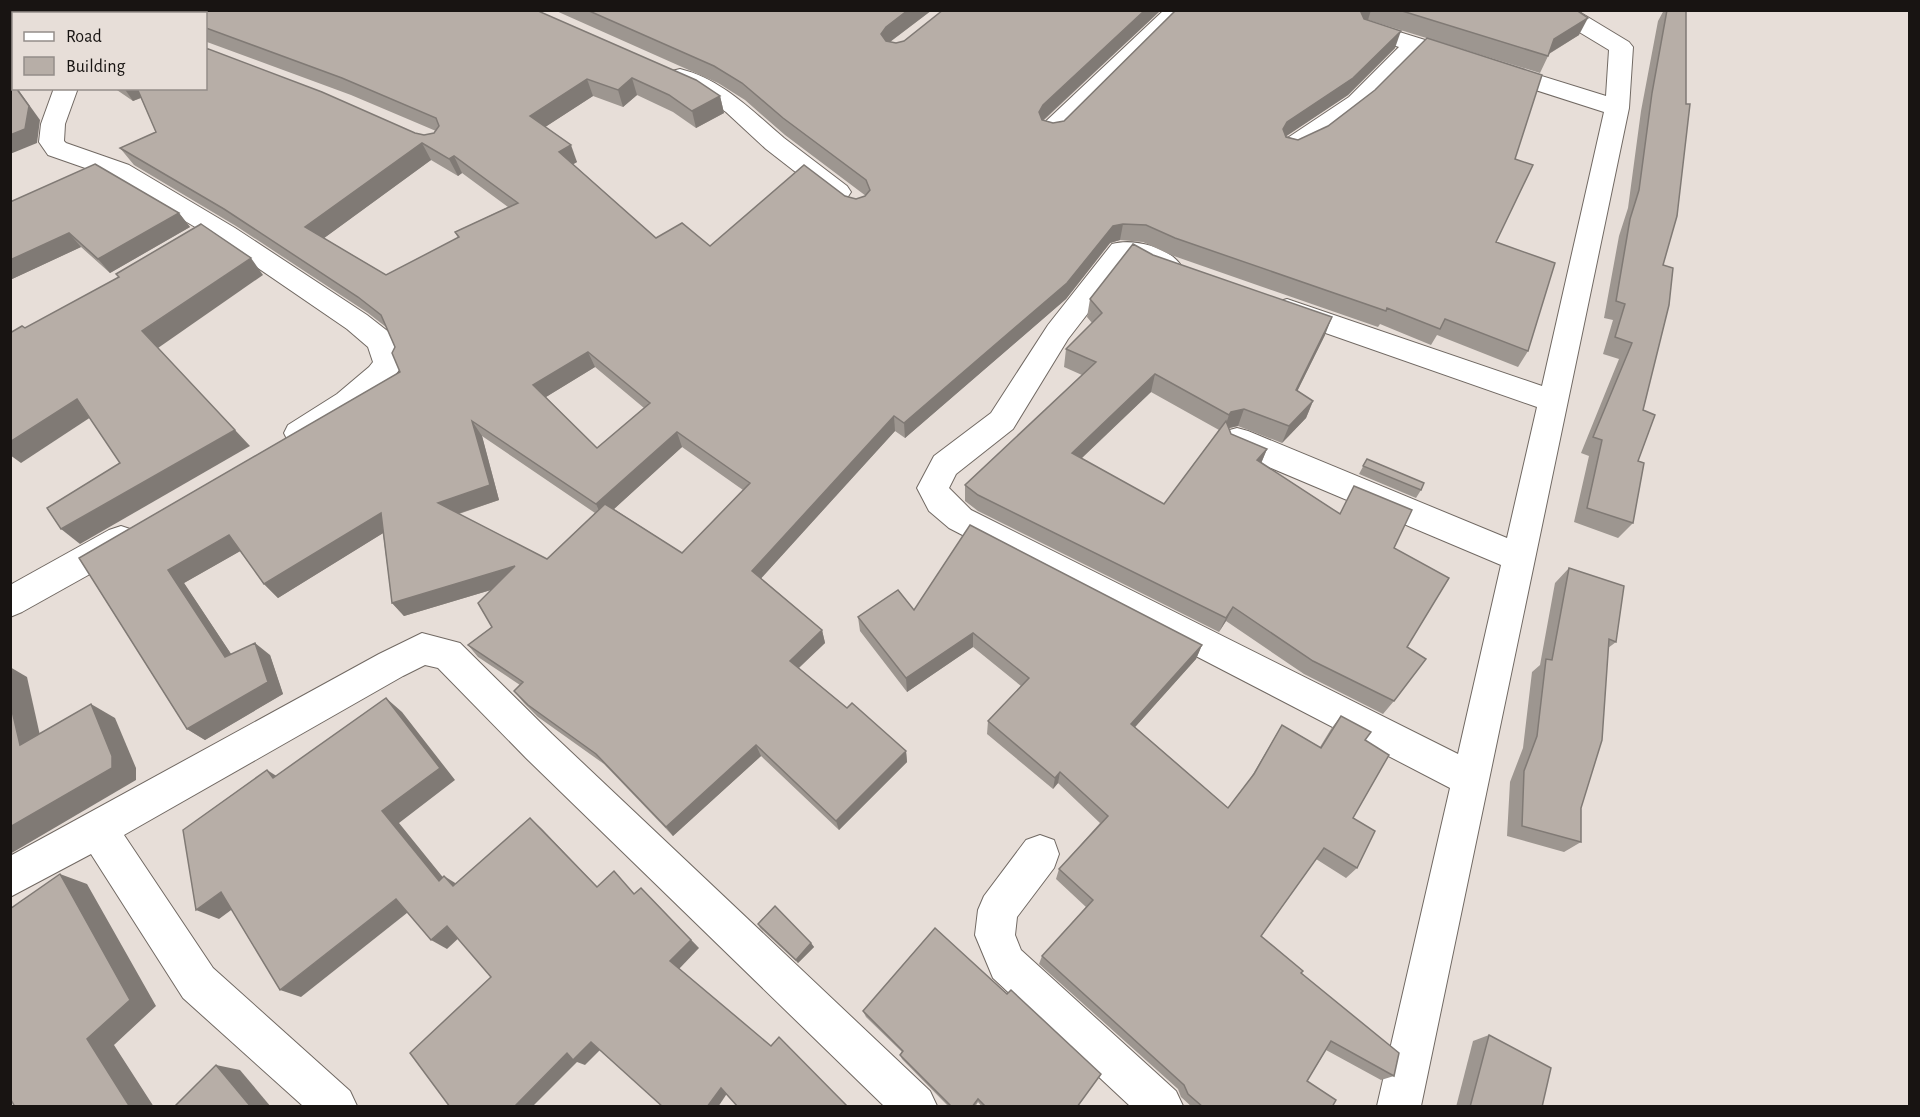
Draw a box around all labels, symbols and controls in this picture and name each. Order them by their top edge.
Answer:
legend [12,12,207,90]
text: Road [66,28,102,46]
text: Building [66,58,126,76]

